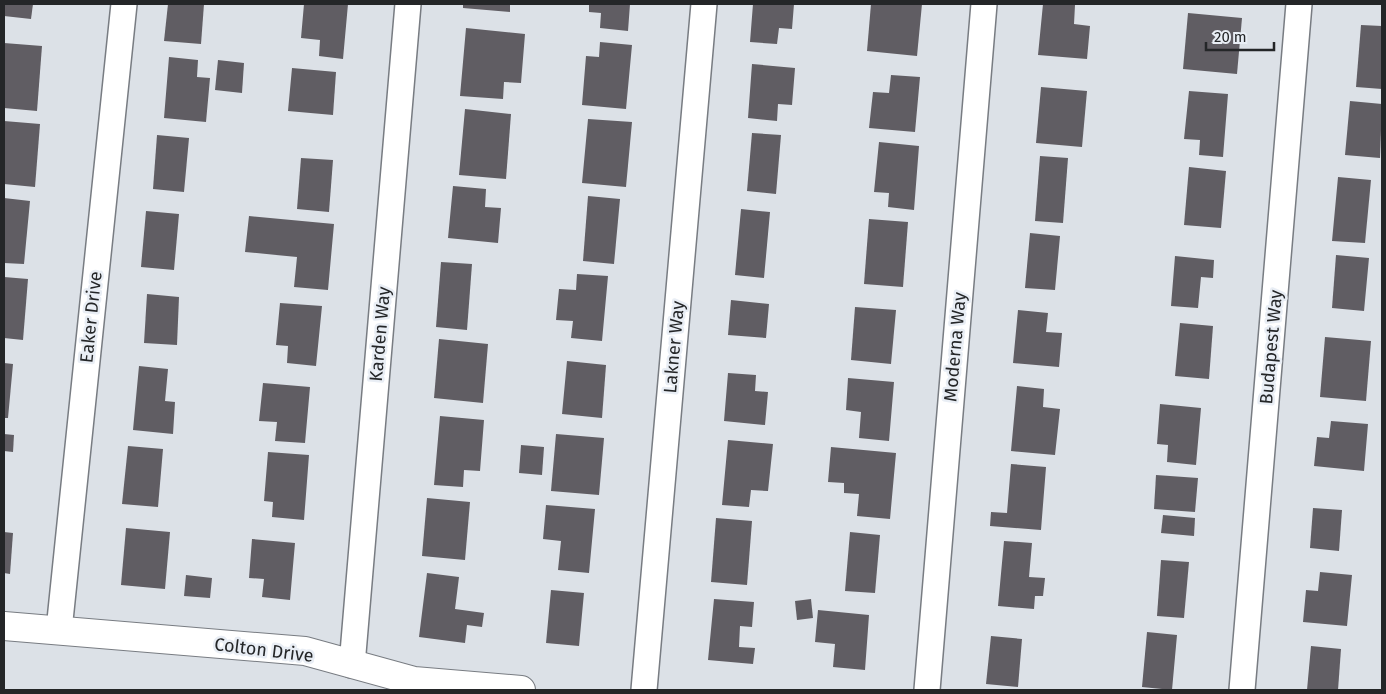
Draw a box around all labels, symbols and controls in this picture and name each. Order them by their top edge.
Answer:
scale bar [1206,20,1274,52]
text: 20 m [1214,28,1247,46]
street label: Eaker Drive [75,270,107,364]
street label: Karden Way [365,285,395,382]
street label: Budapest Way [1255,289,1287,405]
street label: Moderna Way [939,291,971,403]
street label: Lakner Way [659,300,689,394]
street label: Colton Drive [213,633,315,667]

